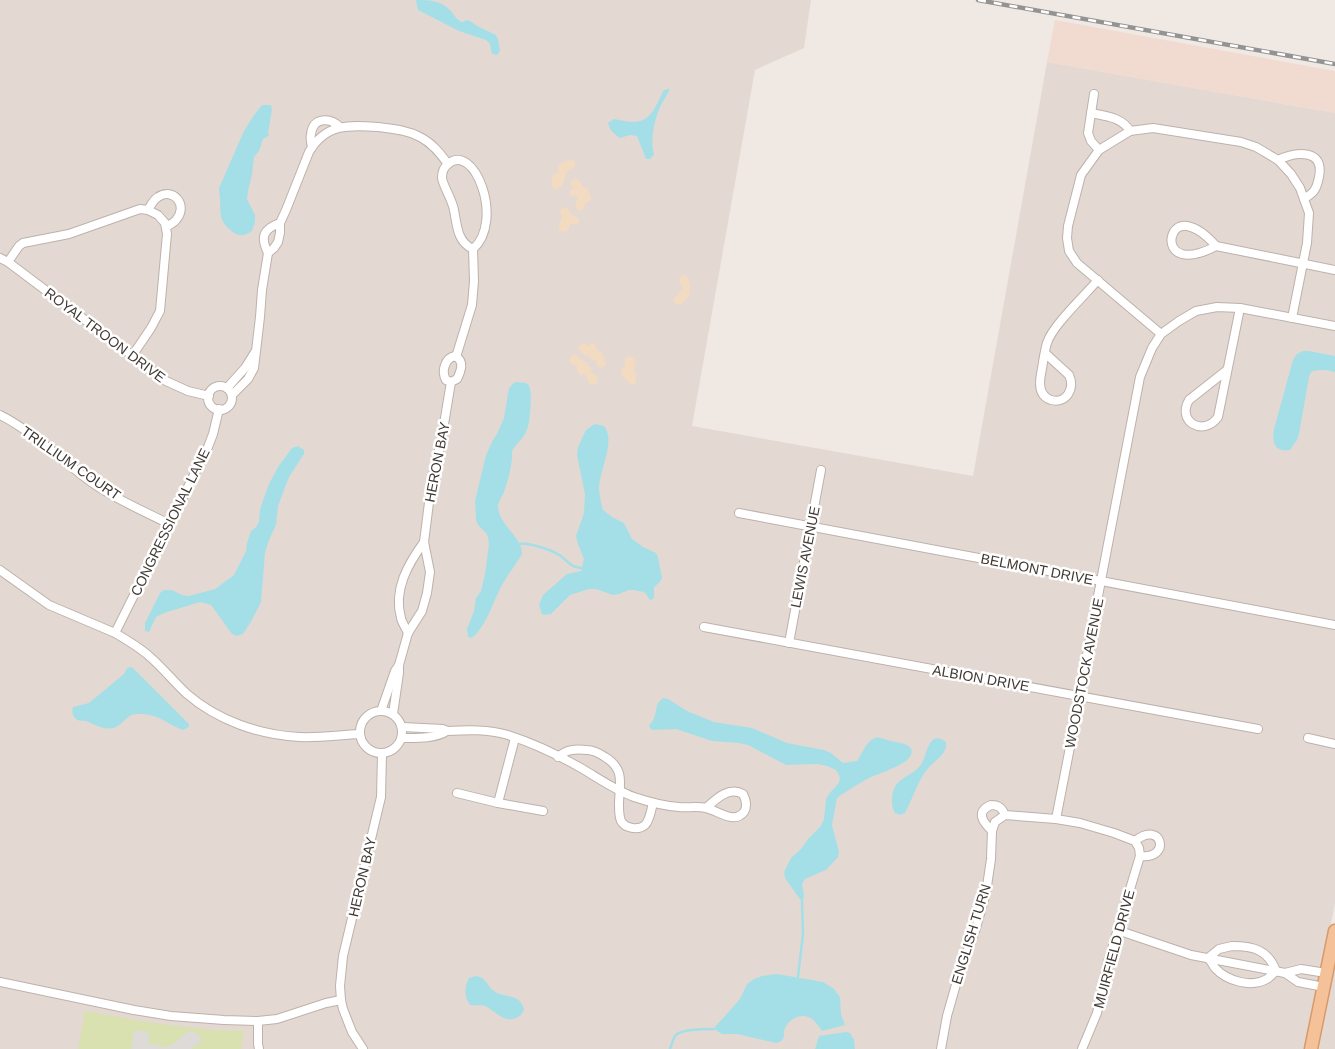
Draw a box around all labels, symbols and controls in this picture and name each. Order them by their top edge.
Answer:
street label: ROYAL TROON DRIVE [42,284,168,386]
street label: HERON BAY [421,420,453,503]
street label: TRILLIUM COURT [18,423,124,503]
street label: CONGRESSIONAL LANE [127,446,213,598]
street label: LEWIS AVENUE [787,505,823,609]
street label: BELMONT DRIVE [979,550,1095,588]
street label: WOODSTOCK AVENUE [1062,597,1106,749]
street label: ALBION DRIVE [931,662,1031,694]
street label: HERON BAY [345,835,379,918]
street label: ENGLISH TURN [948,882,994,986]
street label: MUIRFIELD DRIVE [1090,888,1138,1010]

